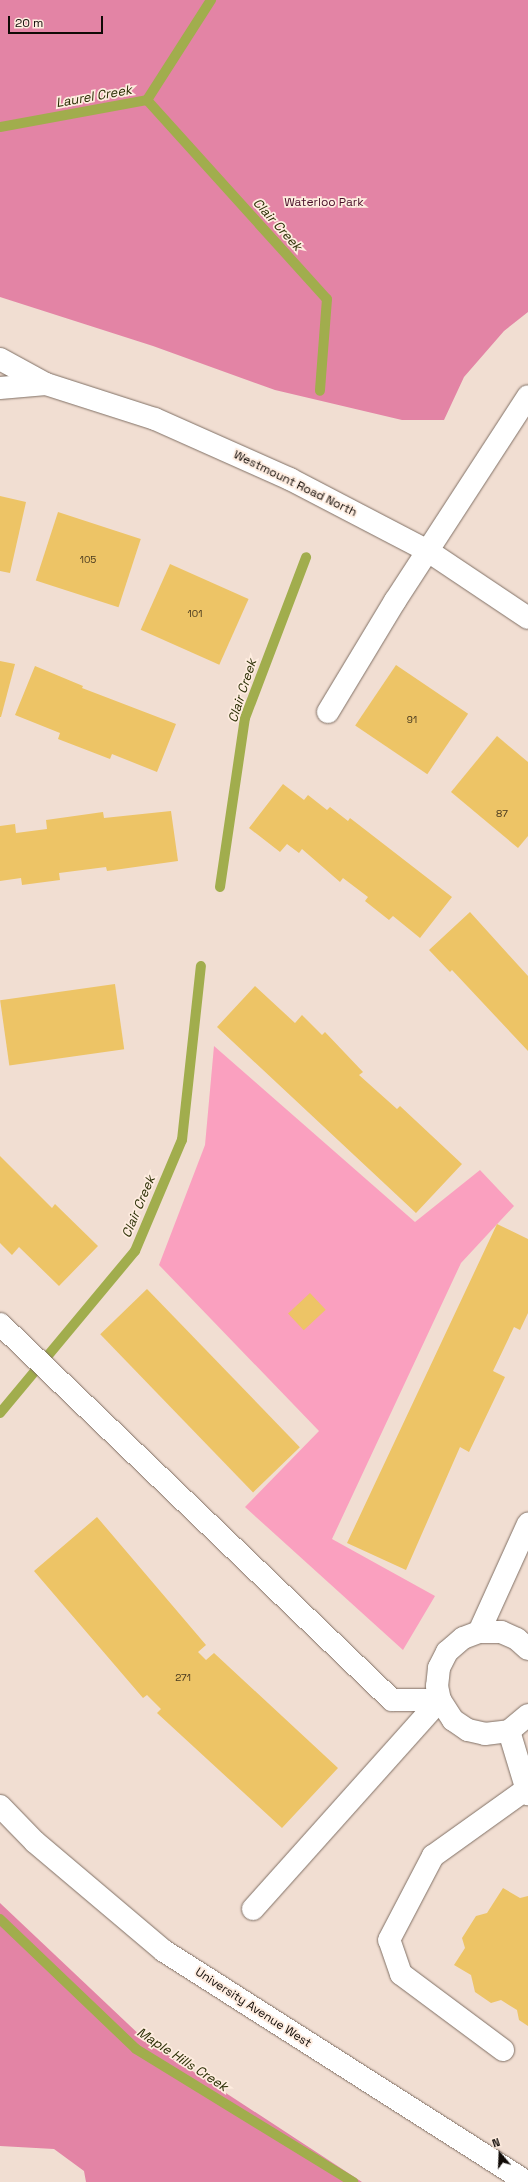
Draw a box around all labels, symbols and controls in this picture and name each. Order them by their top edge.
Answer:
scale bar [10,8,105,34]
text: 20 m [15,15,43,31]
water label: Laurel Creek [55,83,133,111]
water label: Clair Creek [249,195,305,255]
park label: Waterloo Park [284,196,364,210]
street label: Westmount Road North [231,448,359,520]
house number: 105 [80,554,96,566]
house number: 101 [188,608,202,620]
water label: Clair Creek [225,657,261,725]
house number: 91 [407,714,417,726]
house number: 87 [496,808,508,820]
water label: Clair Creek [119,1174,159,1240]
house number: 271 [175,1672,191,1684]
street label: University Avenue West [192,1965,314,2051]
water label: Maple Hills Creek [134,2025,230,2095]
north arrow [480,2134,520,2174]
text: N [490,2135,502,2150]

